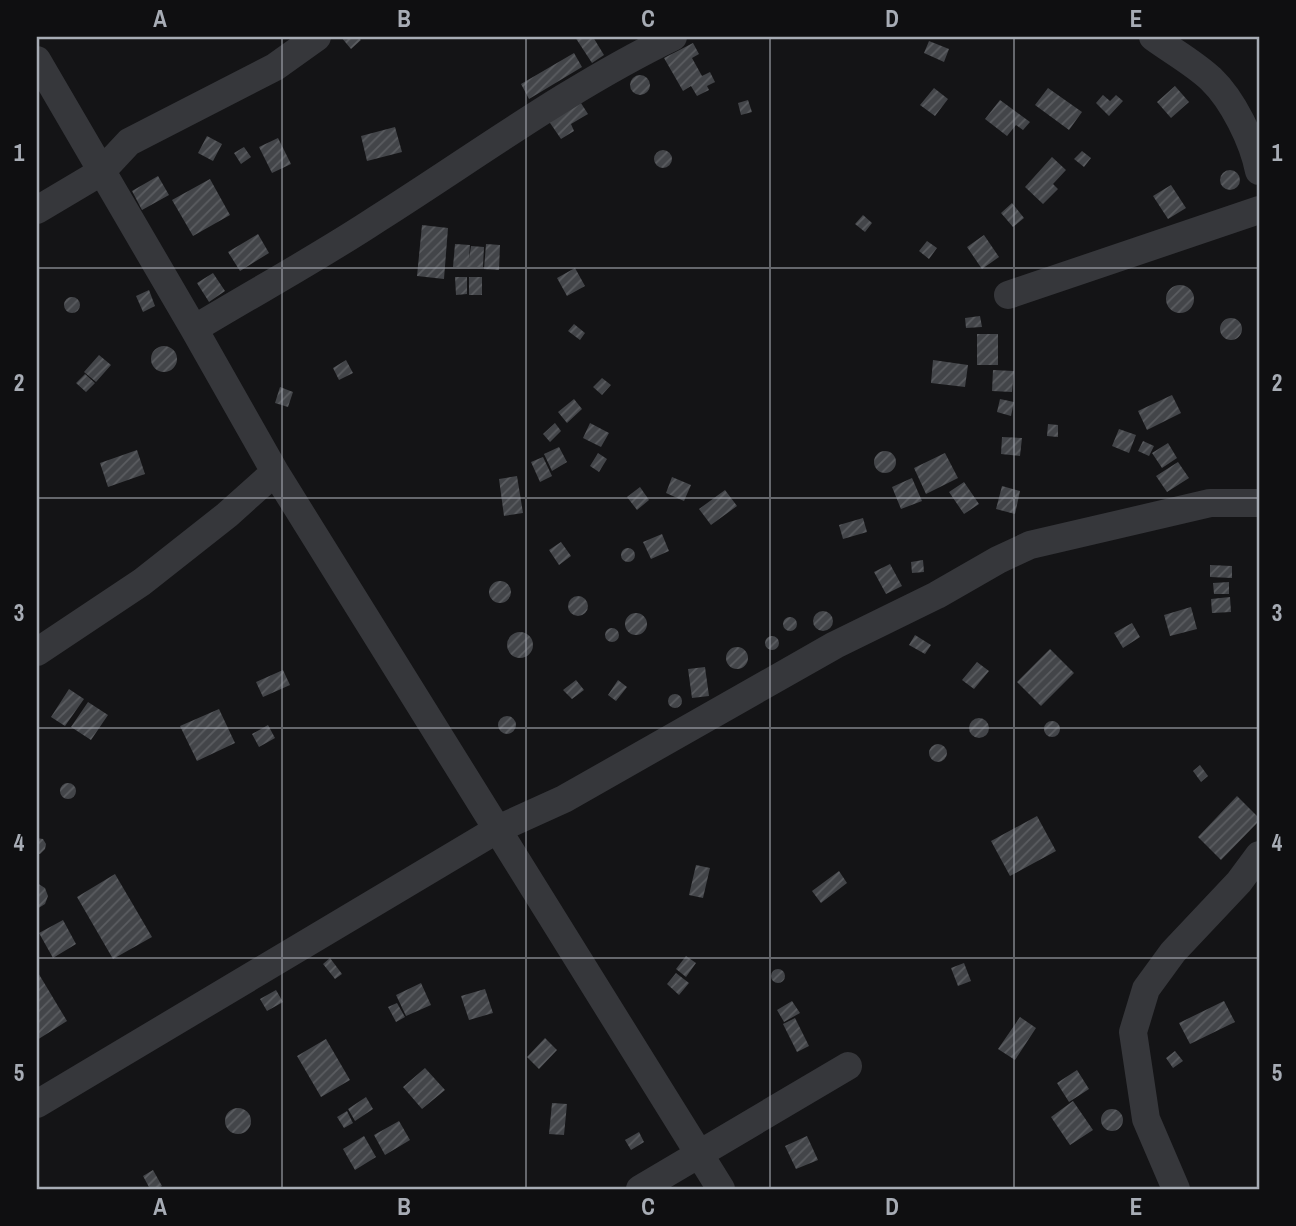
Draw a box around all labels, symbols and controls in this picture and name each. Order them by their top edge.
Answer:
text: A [153,3,167,34]
text: B [397,3,411,34]
text: C [641,3,655,34]
text: D [885,3,899,34]
text: E [1130,3,1142,34]
text: 1 [14,137,25,168]
text: 1 [1272,137,1283,168]
text: 2 [14,367,24,398]
text: 2 [1272,367,1282,398]
text: 3 [14,597,24,628]
text: 3 [1272,597,1282,628]
text: 4 [14,827,25,858]
text: 4 [1272,827,1283,858]
text: 5 [14,1057,24,1088]
text: 5 [1272,1057,1282,1088]
text: A [153,1191,167,1222]
text: B [397,1191,411,1222]
text: C [641,1191,655,1222]
text: D [885,1191,899,1222]
text: E [1130,1191,1142,1222]

